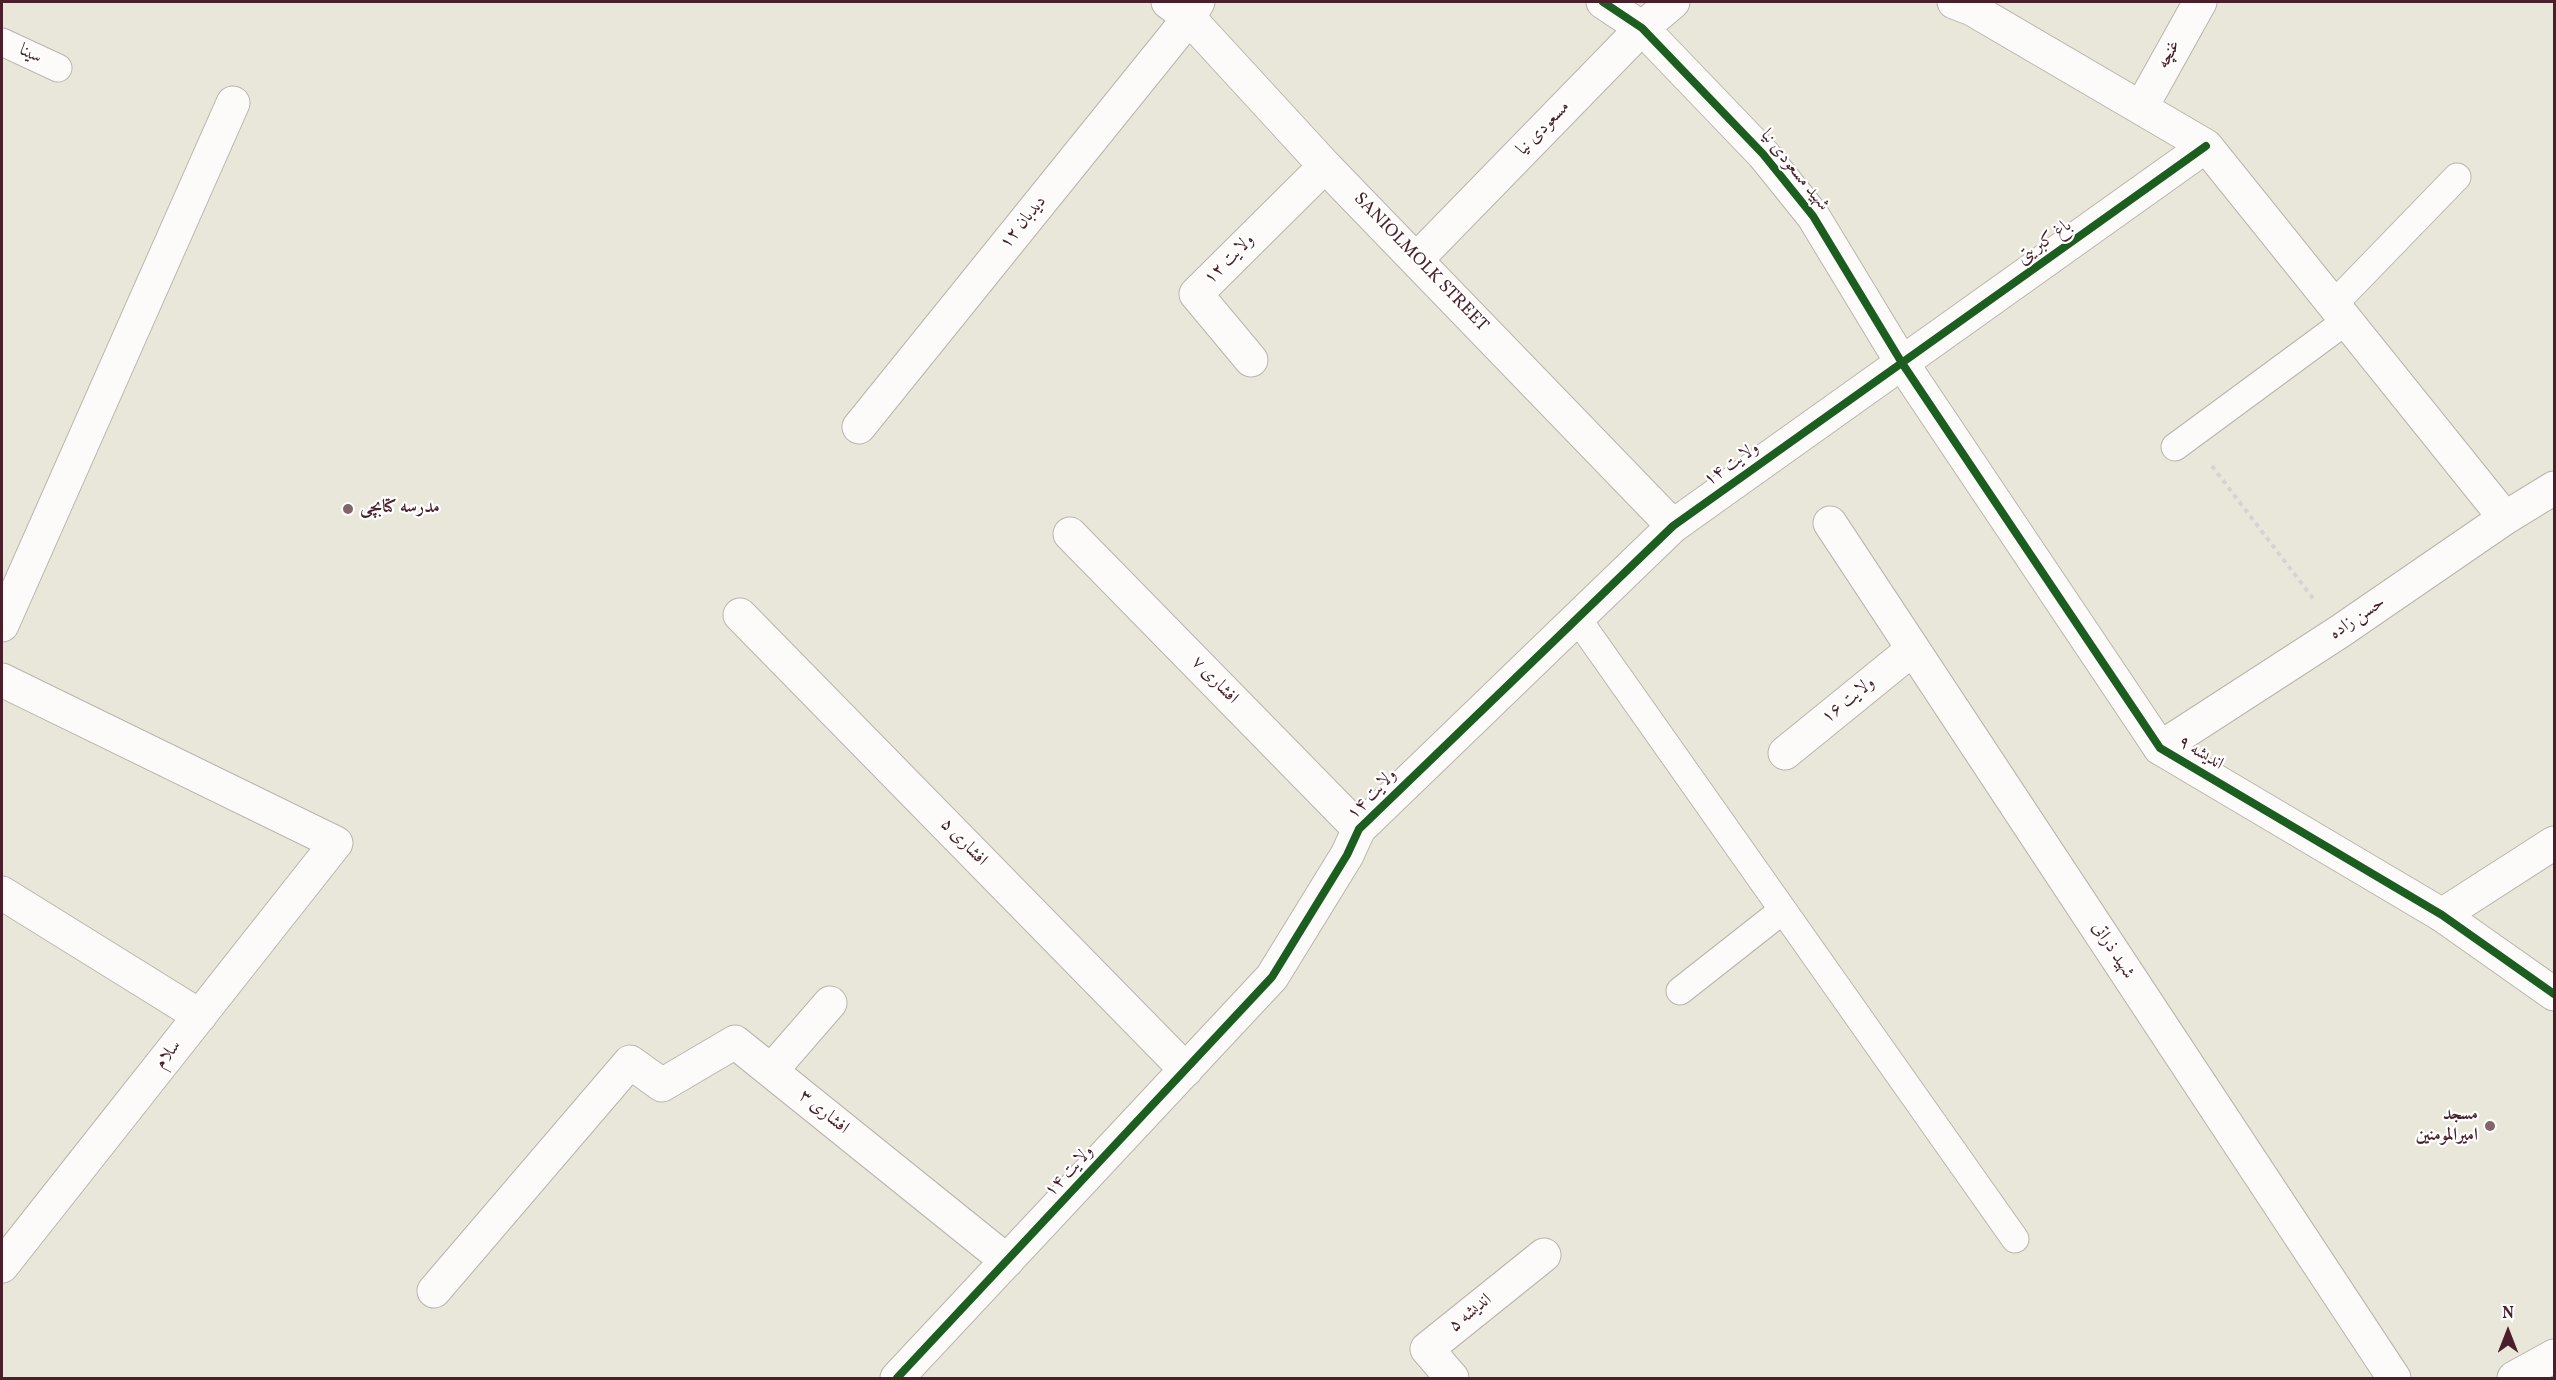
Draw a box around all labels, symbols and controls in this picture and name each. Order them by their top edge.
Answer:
street label: غنچه [2153,37,2187,73]
street label: سینا [15,40,45,70]
street label: مسعودی نیا [1513,97,1575,161]
street label: شهید مسعودی نیا [1755,126,1833,216]
street label: SANIOLMOLK STREET [1348,189,1492,337]
street label: دیدبان ۱۲ [996,192,1052,254]
street label: باغ کبریتی [2013,216,2077,270]
street label: ولایت ۱۲ [1200,230,1260,290]
street label: ولایت ۱۴ [1700,438,1764,492]
place label: مدرسه کتابچی [360,498,440,520]
marker: مدرسه کتابچی [341,502,355,516]
street label: حسن زاده [2326,593,2390,645]
street label: افشاری ۷ [1186,652,1242,710]
street label: ولایت ۱۶ [1818,673,1880,729]
street label: اندیشه ۹ [2173,732,2227,776]
street label: ولایت ۱۴ [1343,765,1403,825]
street label: افشاری ۵ [935,814,991,872]
street label: شهید ذراتی [2086,919,2138,983]
street label: سلام [151,1036,187,1074]
street label: افشاری ۳ [793,1086,853,1140]
place label: مسجد امیرالمومنین [2416,1105,2478,1148]
marker: مسجد امیرالمومنین [2483,1119,2497,1133]
street label: ولایت ۱۴ [1041,1142,1099,1202]
street label: اندیشه ۵ [1445,1290,1497,1338]
north arrow [2478,1302,2538,1362]
text: N [2502,1303,2514,1325]

